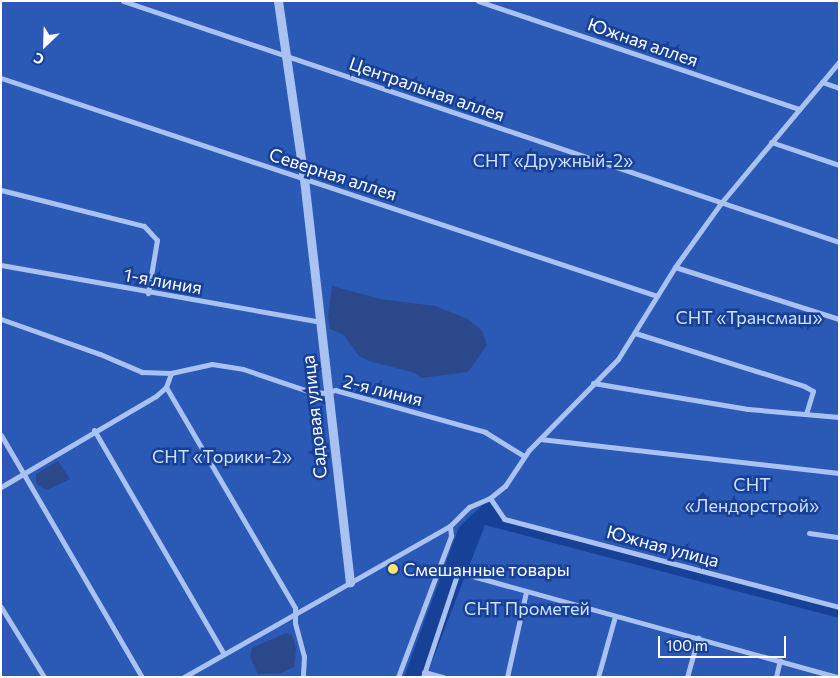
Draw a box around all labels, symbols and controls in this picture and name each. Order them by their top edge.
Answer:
street label: Южная аллея [585,13,701,71]
north arrow [20,20,70,70]
text: С [31,49,47,69]
street label: Центральная аллея [346,52,508,126]
street label: Северная аллея [266,143,400,205]
park label: СНТ «Дружный-2» [473,149,633,171]
street label: 1-я линия [122,264,204,298]
park label: СНТ «Трансмаш» [676,306,822,328]
street label: Садовая улица [297,354,331,480]
street label: 2-я линия [341,370,425,410]
park label: СНТ «Торики-2» [152,445,292,467]
park label: СНТ «Лендорстрой» [685,474,819,516]
street label: Южная улица [604,521,722,571]
place label: Смешанные товары [403,558,570,580]
marker: Смешанные товары [387,563,399,575]
park label: СНТ Прометей [464,597,590,619]
scale bar [660,626,788,658]
text: 100 m [666,636,708,654]

